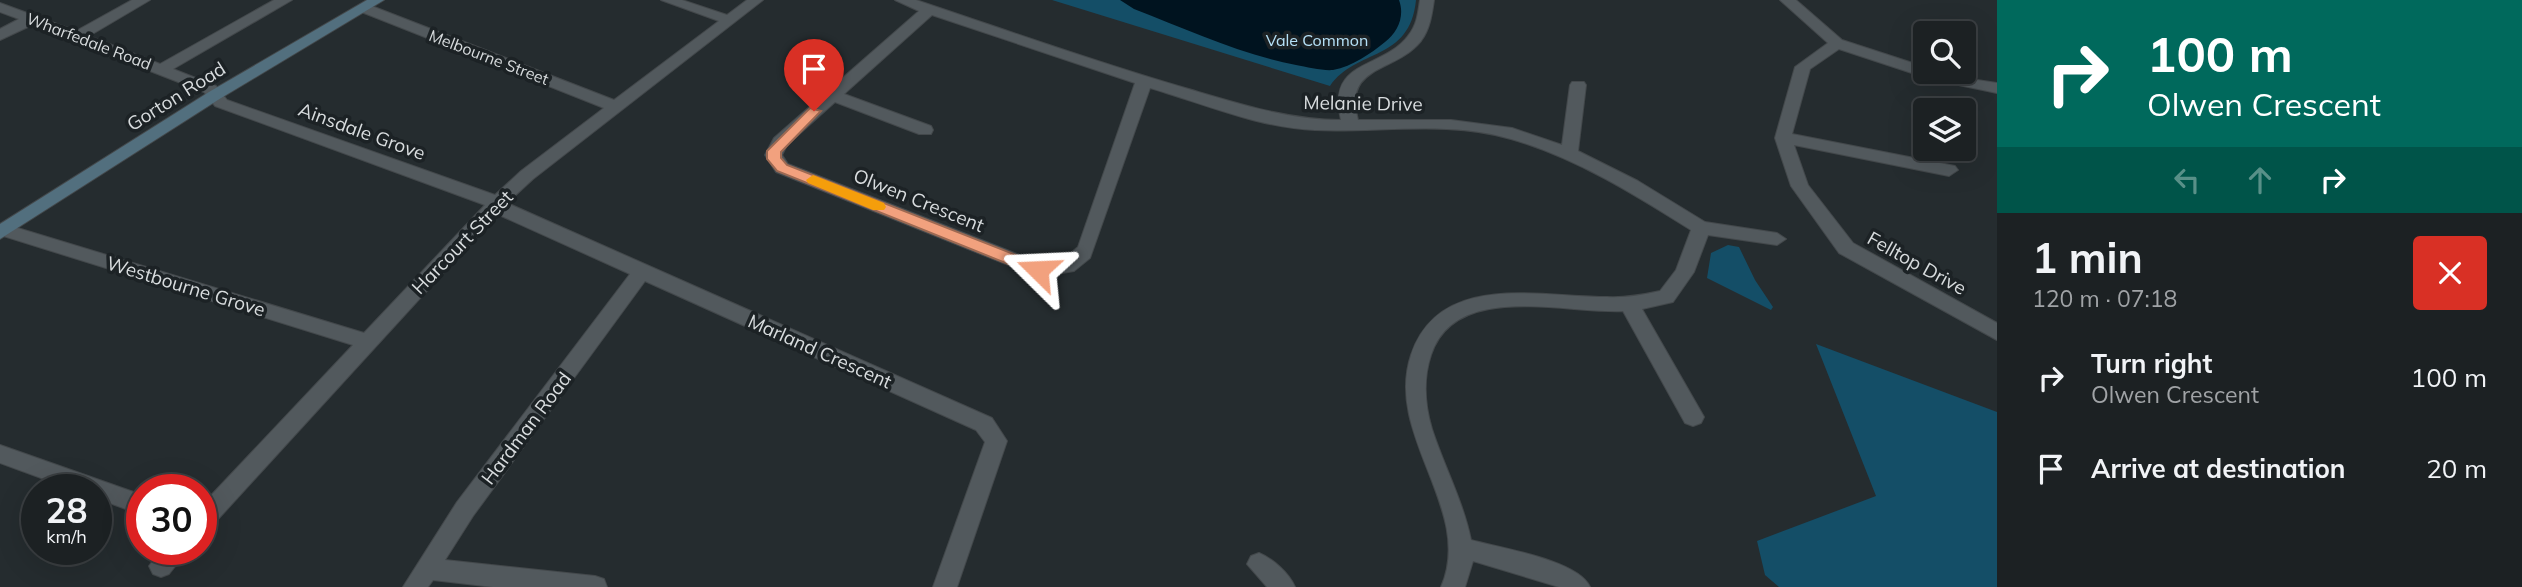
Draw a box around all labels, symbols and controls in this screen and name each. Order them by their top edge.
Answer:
street label: Wharfedale Road [24,8,154,74]
map controls [1913,21,1976,161]
button: search [1913,21,1976,84]
text: 100 m [2147,23,2293,84]
street label: Melbourne Street [426,25,552,89]
icon: right [2032,28,2123,119]
park label: Vale Common [1266,30,1368,50]
pin [784,39,844,111]
icon: arrive [795,50,833,88]
street label: Gorton Road [122,56,230,136]
text: Olwen Crescent [2147,84,2381,124]
street label: Melanie Drive [1303,90,1423,116]
street label: Ainsdale Grove [295,97,429,165]
button: layers [1913,98,1976,161]
icon: left [2168,161,2206,199]
icon: ahead [2241,161,2279,199]
icon: right [2314,161,2352,199]
street label: Olwen Crescent [850,163,988,237]
street label: Harcourt Street [406,185,518,299]
street label: Felltop Drive [1863,226,1971,300]
text: 1 min [2032,231,2143,284]
position arrow [1001,233,1075,307]
button: close [2413,236,2487,310]
street label: Westbourne Grove [104,250,268,322]
text: 120 m · 07:18 [2032,284,2177,313]
street label: Marland Crescent [744,309,896,394]
text: Turn right [2091,347,2212,380]
icon: right [2032,359,2070,397]
text: 100 m [2411,361,2487,394]
street label: Hardman Road [476,367,576,489]
text: Olwen Crescent [2091,380,2259,409]
icon: arrive [2032,450,2070,488]
text: Arrive at destination [2091,452,2346,485]
text: 20 m [2426,452,2487,485]
speed limit sign: 30 [126,474,217,565]
text: 28 [45,488,88,532]
text: km/h [46,525,87,548]

